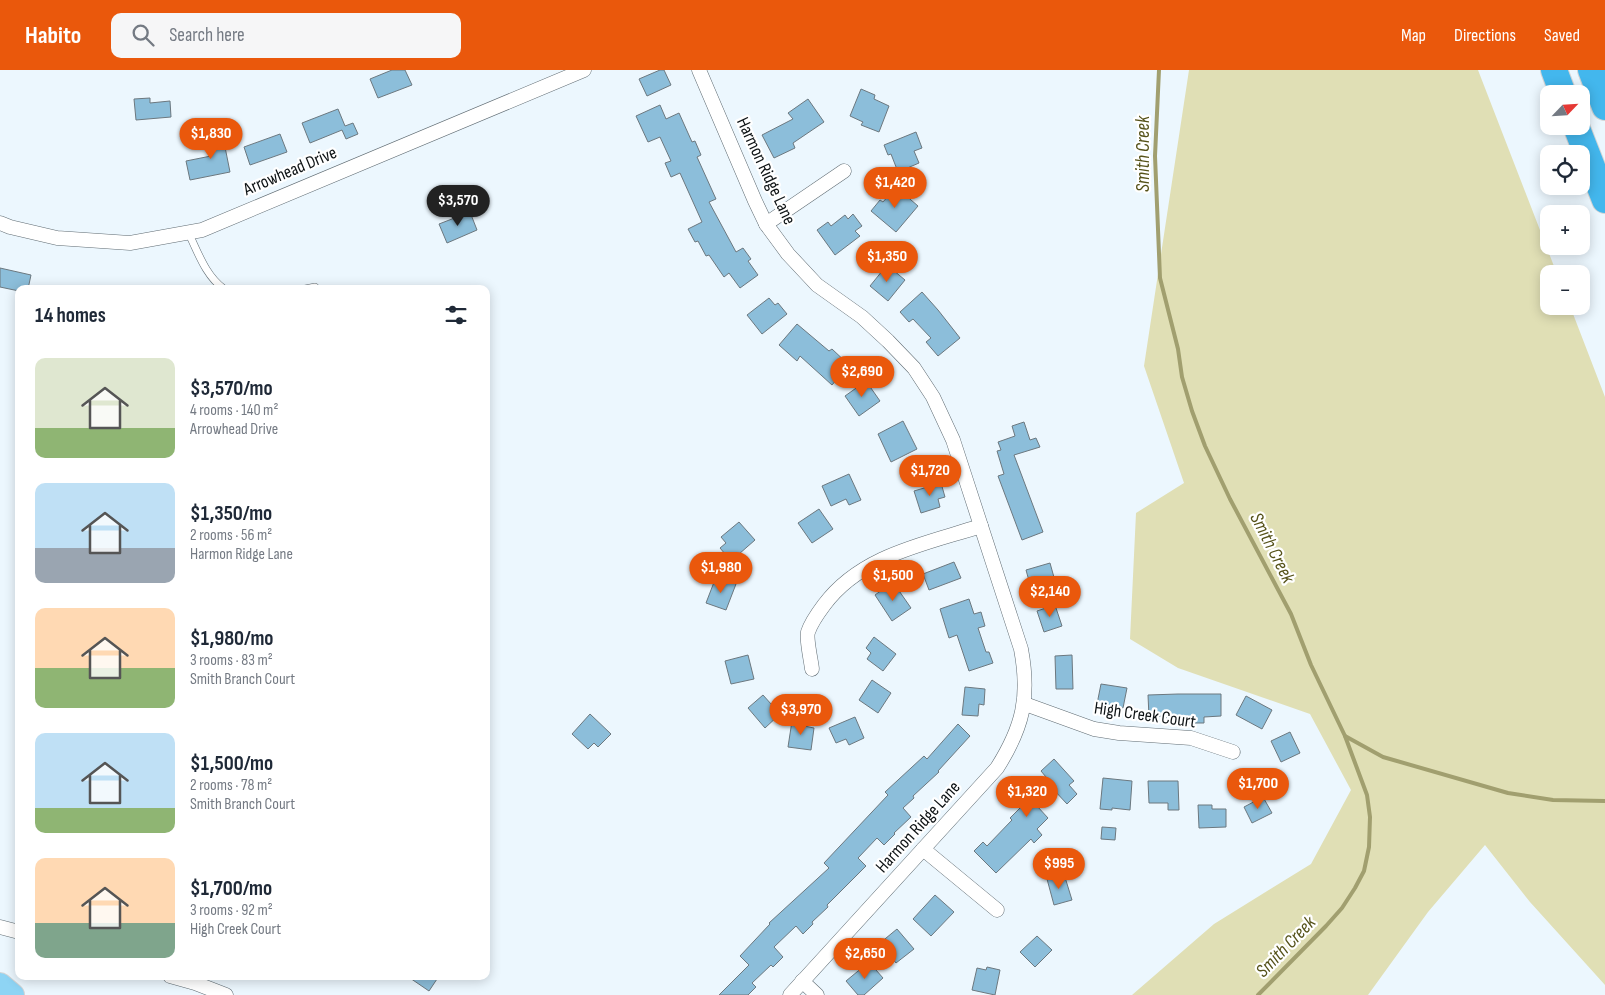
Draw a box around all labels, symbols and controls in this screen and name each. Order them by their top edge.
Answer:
search box [111,13,461,58]
text: Habito [25,21,81,50]
icon: search [129,21,157,49]
text: Search here [169,24,245,47]
text: Map [1401,25,1426,46]
text: Directions [1454,25,1516,46]
text: Saved [1544,25,1580,46]
north arrow [1540,85,1590,135]
map controls [1540,85,1590,315]
street label: Harmon Ridge Lane [732,114,800,228]
water label: Smith Creek [1132,115,1155,192]
pin: $1,830 [170,118,252,160]
text: $1,830 [191,124,231,143]
street label: Arrowhead Drive [239,142,340,200]
button: locate [1540,145,1590,195]
pin: $1,420 [854,166,936,209]
text: $1,420 [875,173,915,192]
pin: $3,570 [417,184,499,227]
text: $3,570 [438,191,478,210]
button: + [1540,205,1590,255]
pin: $1,350 [846,240,928,283]
text: $1,350 [867,247,907,266]
button: − [1540,265,1590,315]
icon: filters [442,301,470,329]
text: 14 homes [35,303,106,328]
pin: $2,690 [821,356,903,398]
text: $2,690 [841,362,883,381]
text: $3,570/mo [190,376,273,401]
icon: home [75,378,135,438]
text: 4 rooms · 140 m² [190,401,278,420]
text: Arrowhead Drive [190,420,278,439]
pin: $1,720 [889,454,971,497]
text: $1,720 [910,461,950,480]
text: $1,350/mo [190,501,272,526]
icon: home [75,503,135,563]
water label: Smith Creek [1245,509,1300,588]
text: 2 rooms · 56 m² [190,526,272,545]
text: Harmon Ridge Lane [190,545,293,564]
pin: $1,980 [680,552,762,594]
text: $1,980 [700,558,742,577]
pin: $1,500 [852,560,934,602]
text: $1,500 [873,566,913,585]
pin: $2,140 [1009,576,1091,618]
text: $2,140 [1030,582,1070,601]
text: $1,980/mo [190,626,273,651]
icon: home [75,628,135,688]
text: 3 rooms · 83 m² [190,651,273,670]
text: Smith Branch Court [190,670,295,689]
pin: $3,970 [760,694,842,736]
street label: High Creek Court [1093,697,1198,733]
text: $3,970 [781,700,821,719]
text: $1,500/mo [190,751,273,776]
icon: home [75,753,135,813]
pin: $1,700 [1217,768,1299,810]
text: $1,700 [1238,774,1278,793]
text: 2 rooms · 78 m² [190,776,272,795]
pin: $1,320 [986,776,1068,818]
street label: Harmon Ridge Lane [871,777,965,877]
text: $1,320 [1007,782,1047,801]
text: Smith Branch Court [190,795,295,814]
pin: $995 [1029,848,1089,890]
text: $995 [1044,854,1074,873]
text: $1,700/mo [190,876,272,901]
icon: home [75,878,135,938]
text: 3 rooms · 92 m² [190,901,273,920]
water label: Smith Creek [1251,911,1321,982]
text: High Creek Court [190,920,281,939]
pin: $2,650 [824,938,906,980]
text: $2,650 [845,944,886,963]

